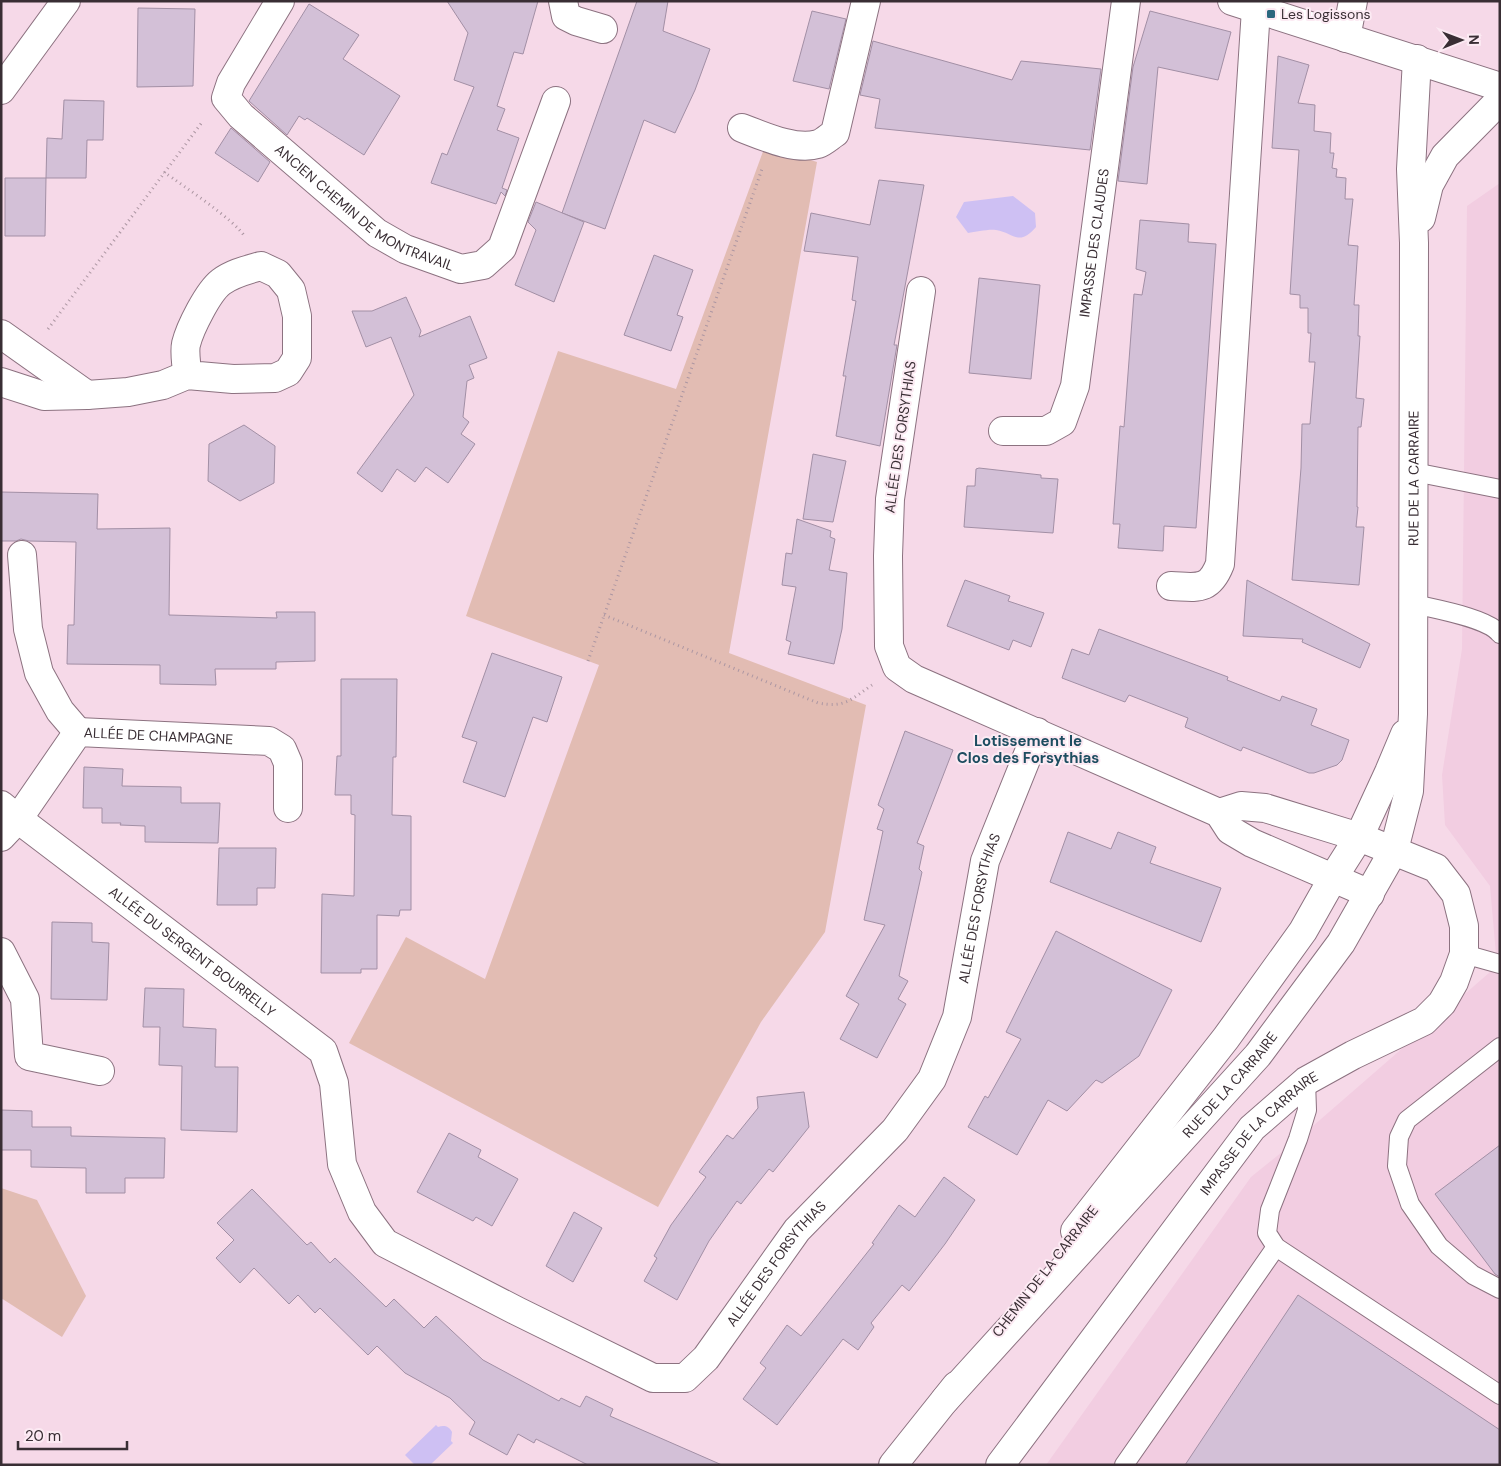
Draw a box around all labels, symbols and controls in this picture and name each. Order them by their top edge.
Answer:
place label: Les Logissons [1281,5,1370,23]
marker: Les Logissons [1265,8,1277,20]
north arrow [1436,15,1486,65]
text: N [1465,35,1483,45]
street label: ANCIEN CHEMIN DE MONTRAVAIL [271,140,456,275]
street label: IMPASSE DES CLAUDES [1075,167,1113,318]
street label: ALLÉE DES FORSYTHIAS [880,360,920,514]
street label: RUE DE LA CARRAIRE [1404,410,1423,546]
street label: ALLÉE DE CHAMPAGNE [83,723,234,748]
district label: Lotissement le Clos des Forsythias [957,731,1099,768]
street label: ALLÉE DES FORSYTHIAS [954,830,1004,985]
street label: ALLÉE DU SERGENT BOURRELLY [105,882,279,1021]
street label: RUE DE LA CARRAIRE [1178,1028,1281,1141]
street label: IMPASSE DE LA CARRAIRE [1196,1067,1321,1199]
street label: ALLÉE DES FORSYTHIAS [722,1197,830,1330]
street label: CHEMIN DE LA CARRAIRE [988,1202,1102,1340]
scale bar [18,1418,126,1450]
text: 20 m [25,1426,61,1446]

